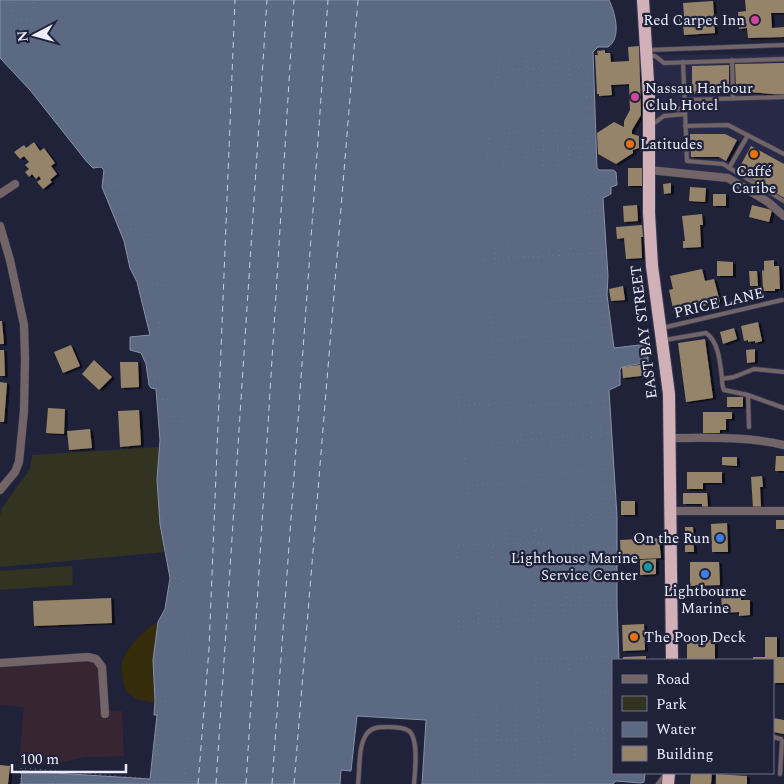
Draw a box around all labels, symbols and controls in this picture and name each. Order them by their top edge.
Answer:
place label: Red Carpet Inn [643,9,745,32]
north arrow [10,10,60,60]
marker: Red Carpet Inn [749,14,761,26]
text: N [12,30,34,43]
place label: Nassau Harbour Club Hotel [645,77,753,117]
marker: Nassau Harbour Club Hotel [629,91,641,103]
place label: Latitudes [640,133,703,156]
marker: Latitudes [624,138,636,150]
marker: Caffé Caribe [748,148,760,160]
place label: Caffé Caribe [732,160,776,200]
street label: EAST BAY STREET [624,264,664,400]
street label: PRICE LANE [672,281,766,325]
place label: On the Run [633,527,710,550]
marker: On the Run [714,532,726,544]
place label: Lighthouse Marine Service Center [511,547,638,587]
marker: Lighthouse Marine Service Center [642,561,654,573]
marker: Lightbourne Marine [699,568,711,580]
place label: Lightbourne Marine [663,580,747,620]
place label: The Poop Deck [644,626,746,649]
marker: The Poop Deck [628,631,640,643]
legend [612,659,774,774]
text: Road [656,668,690,691]
text: Park [656,693,687,716]
text: Water [656,718,696,741]
scale bar [12,742,126,774]
text: Building [656,743,713,766]
text: 100 m [20,748,59,771]

